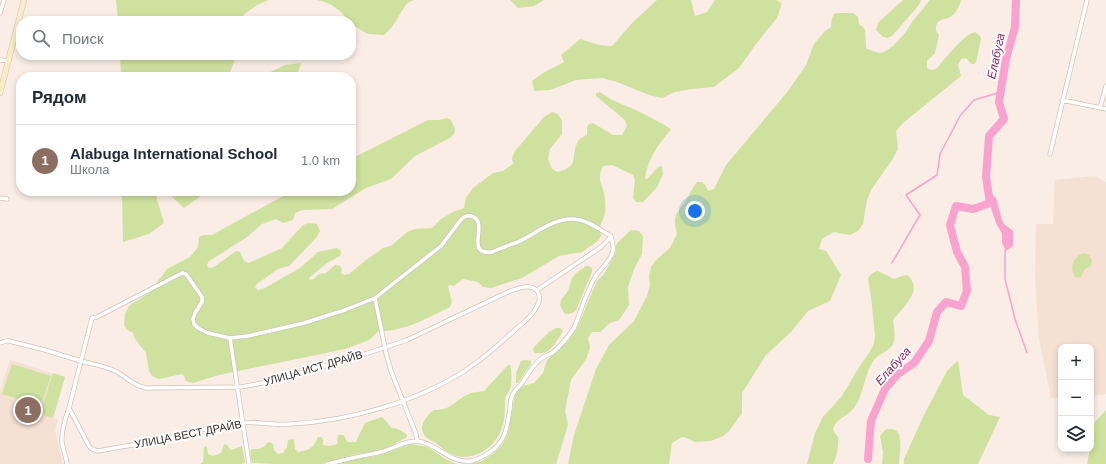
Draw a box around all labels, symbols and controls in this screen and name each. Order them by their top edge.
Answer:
search box [16,16,356,60]
icon: search [30,27,52,49]
text: Поиск [62,30,104,47]
water label: Елабуга [984,32,1008,80]
text: Рядом [32,88,87,107]
text: Alabuga International School [70,145,278,162]
text: 1 [41,153,49,168]
text: 1.0 km [301,153,340,168]
text: Школа [70,162,110,177]
your location [685,201,705,221]
water label: Елабуга [872,344,914,388]
map controls [1058,344,1094,452]
button: + [1058,344,1094,380]
street label: УЛИЦА ИСТ ДРАЙВ [262,348,364,388]
button: − [1058,380,1094,416]
pin: 1 [15,395,41,425]
button: layers [1058,416,1094,452]
street label: УЛИЦА ВЕСТ ДРАЙВ [133,418,243,450]

